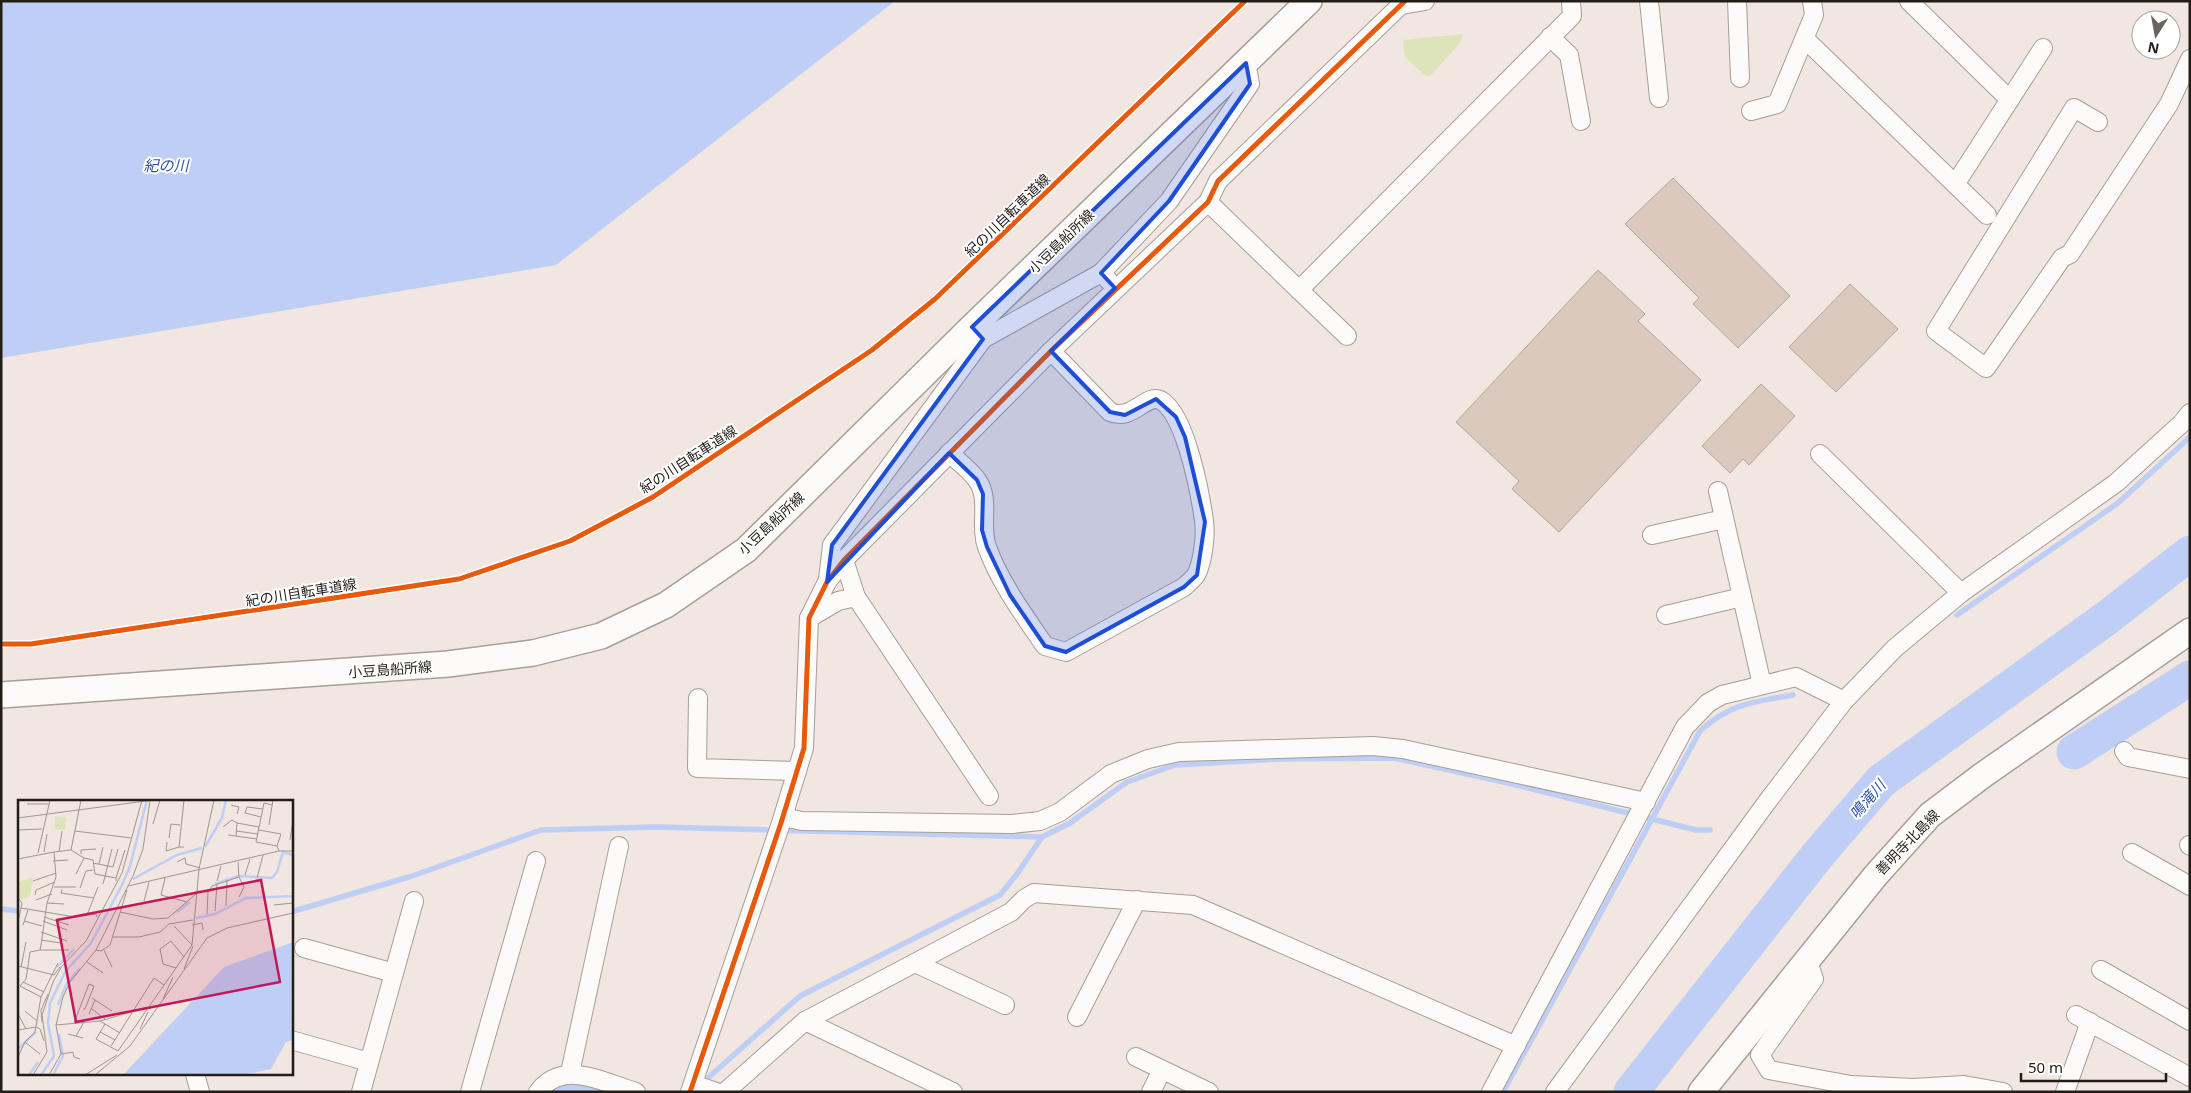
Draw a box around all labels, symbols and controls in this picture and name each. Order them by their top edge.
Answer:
north arrow [2131,10,2181,60]
text: N [2146,38,2161,59]
water label: 紀の川 [143,155,190,175]
street label: 紀の川自転車道線 [960,169,1054,261]
street label: 小豆島船所線 [1024,205,1098,277]
street label: 紀の川自転車道線 [636,421,740,497]
street label: 小豆島船所線 [734,487,808,559]
street label: 紀の川自転車道線 [244,574,358,610]
street label: 小豆島船所線 [347,657,433,681]
water label: 鳴滝川 [1845,774,1891,823]
inset map [18,800,292,1076]
street label: 善明寺北島線 [1871,805,1943,879]
scale bar [2021,1050,2166,1082]
text: 50 m [2028,1057,2063,1077]

